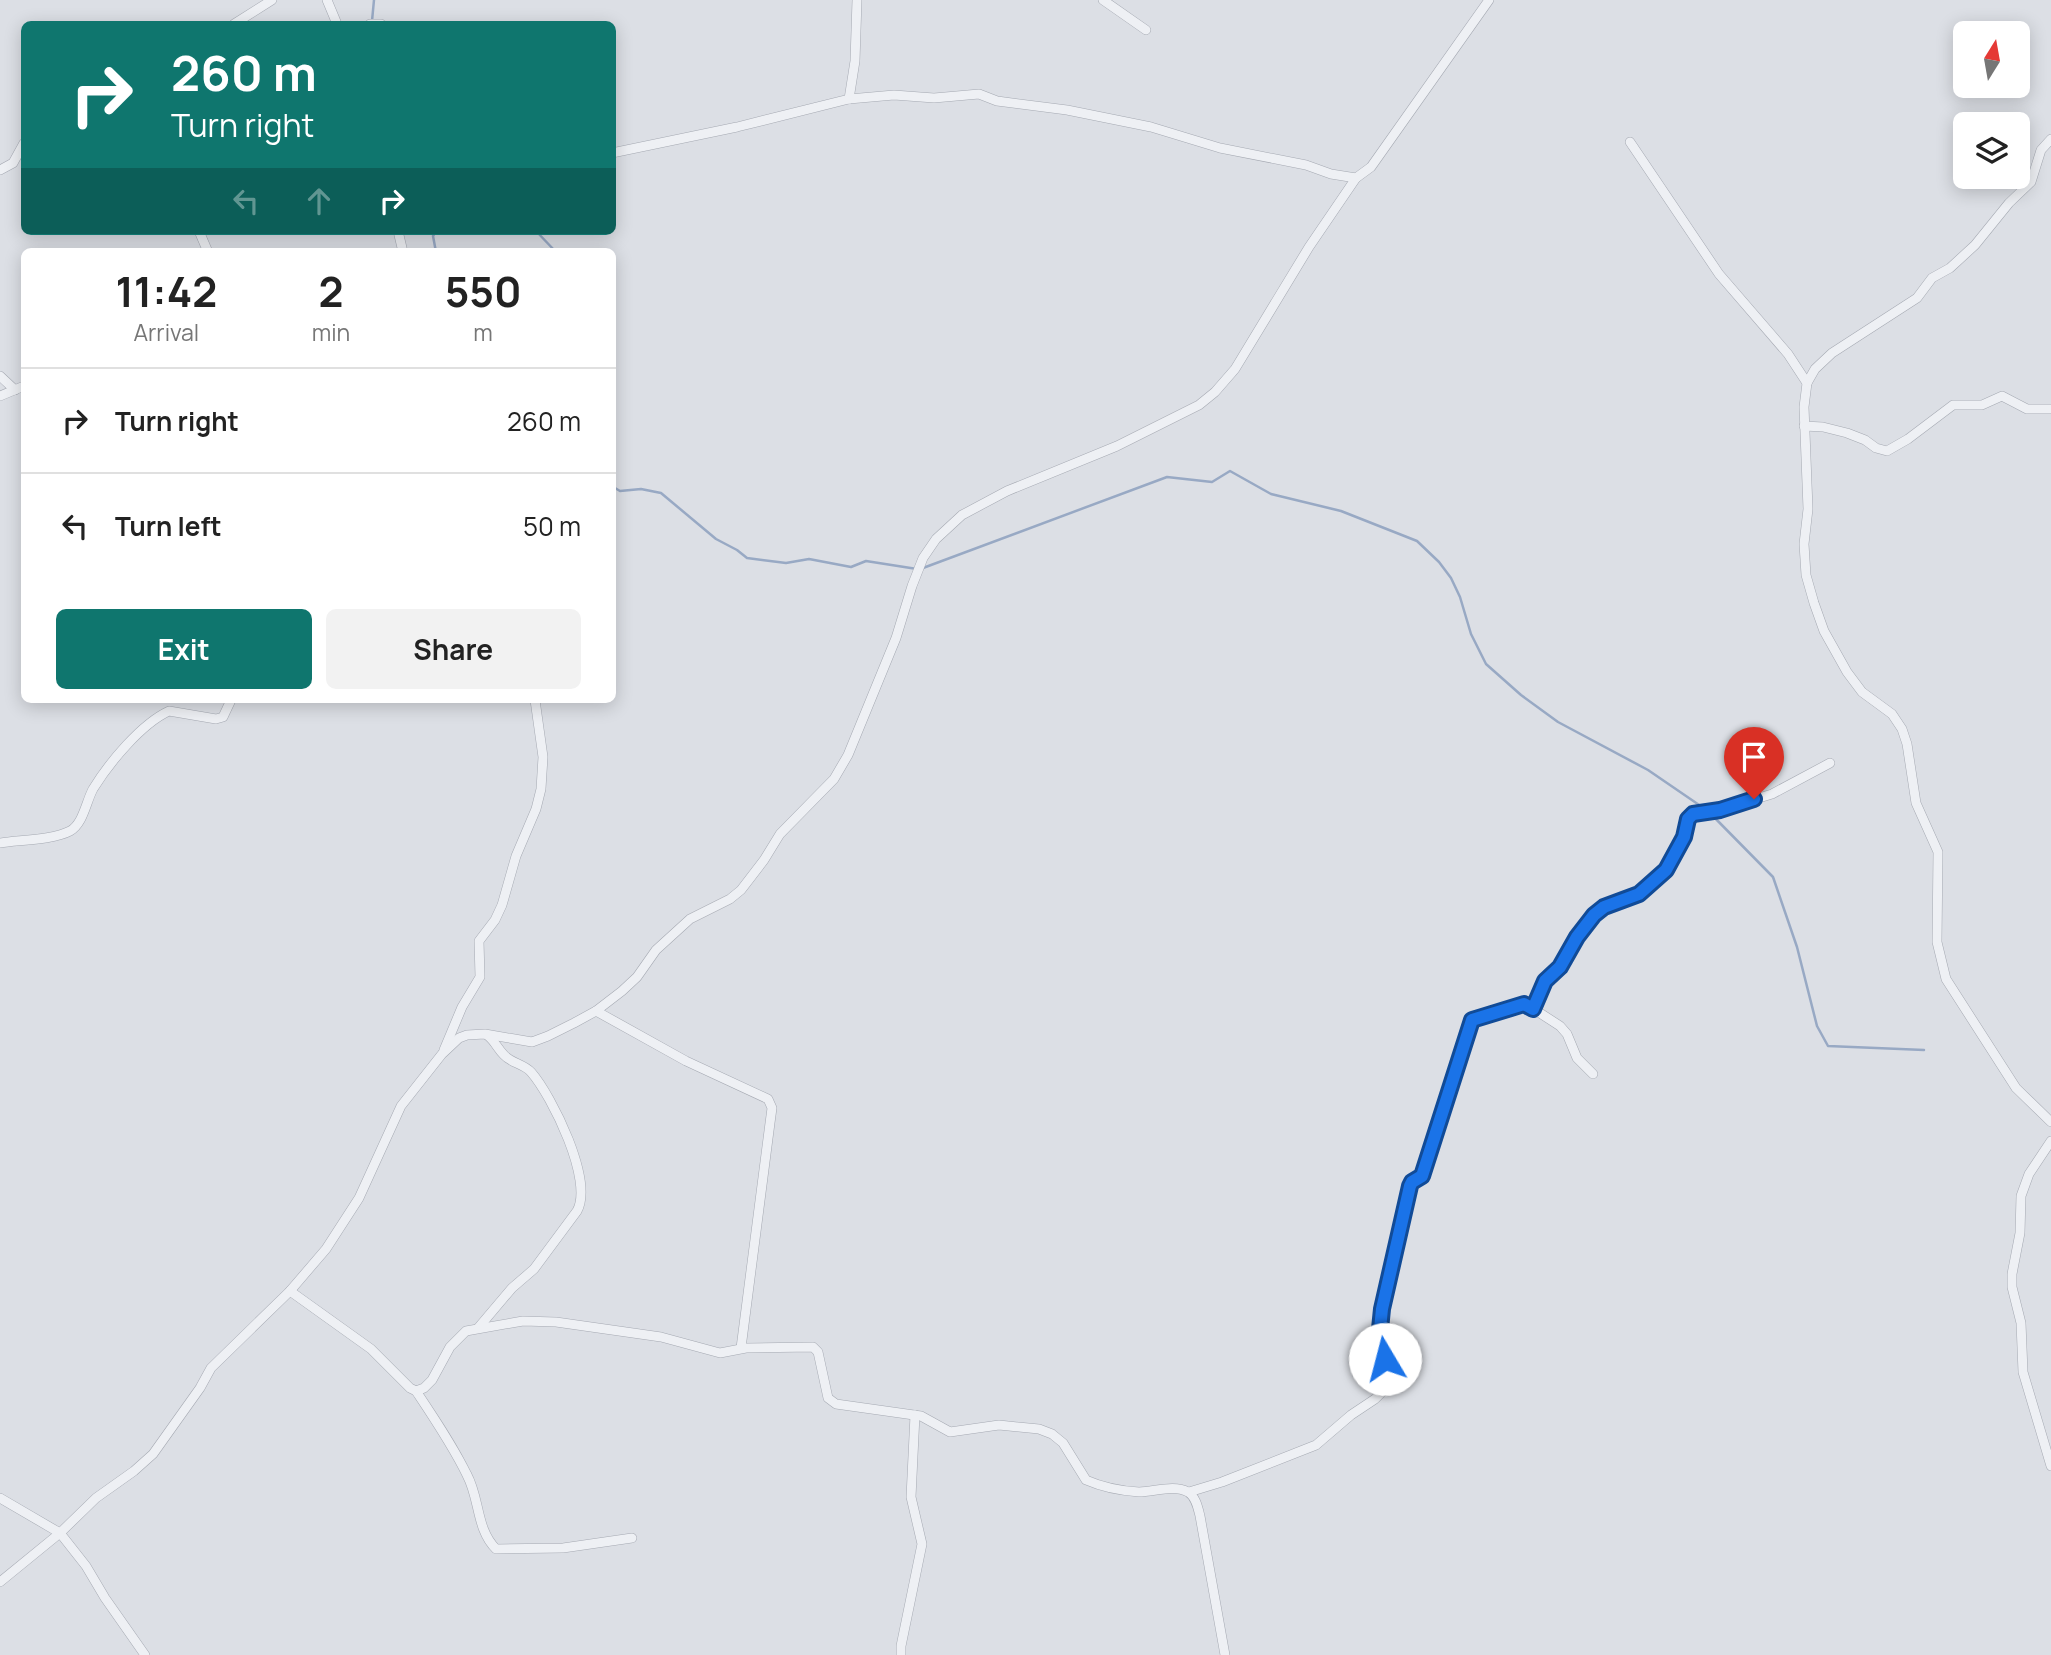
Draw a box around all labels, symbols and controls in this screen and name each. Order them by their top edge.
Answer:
north arrow [1953,21,2030,98]
map controls [1953,21,2030,189]
text: 260 m [171,39,317,106]
icon: right [56,49,147,140]
text: Turn right [171,103,314,147]
button: layers [1953,112,2030,189]
icon: left [227,182,265,220]
icon: ahead [300,182,338,220]
icon: right [373,182,411,220]
text: 11:42 [115,262,217,320]
text: 2 [318,262,343,320]
text: 550 [445,262,522,320]
text: Arrival [133,316,199,348]
text: min [312,316,350,348]
text: m [473,316,493,348]
icon: right [56,402,94,440]
text: Turn right [115,403,239,439]
text: 260 m [507,403,581,439]
icon: left [56,507,94,545]
text: Turn left [115,508,222,544]
text: 50 m [523,508,581,544]
button: Exit [56,609,312,689]
button: Share [326,609,581,689]
pin [1724,727,1784,799]
icon: arrive [1735,738,1773,776]
position arrow [1348,1322,1422,1396]

